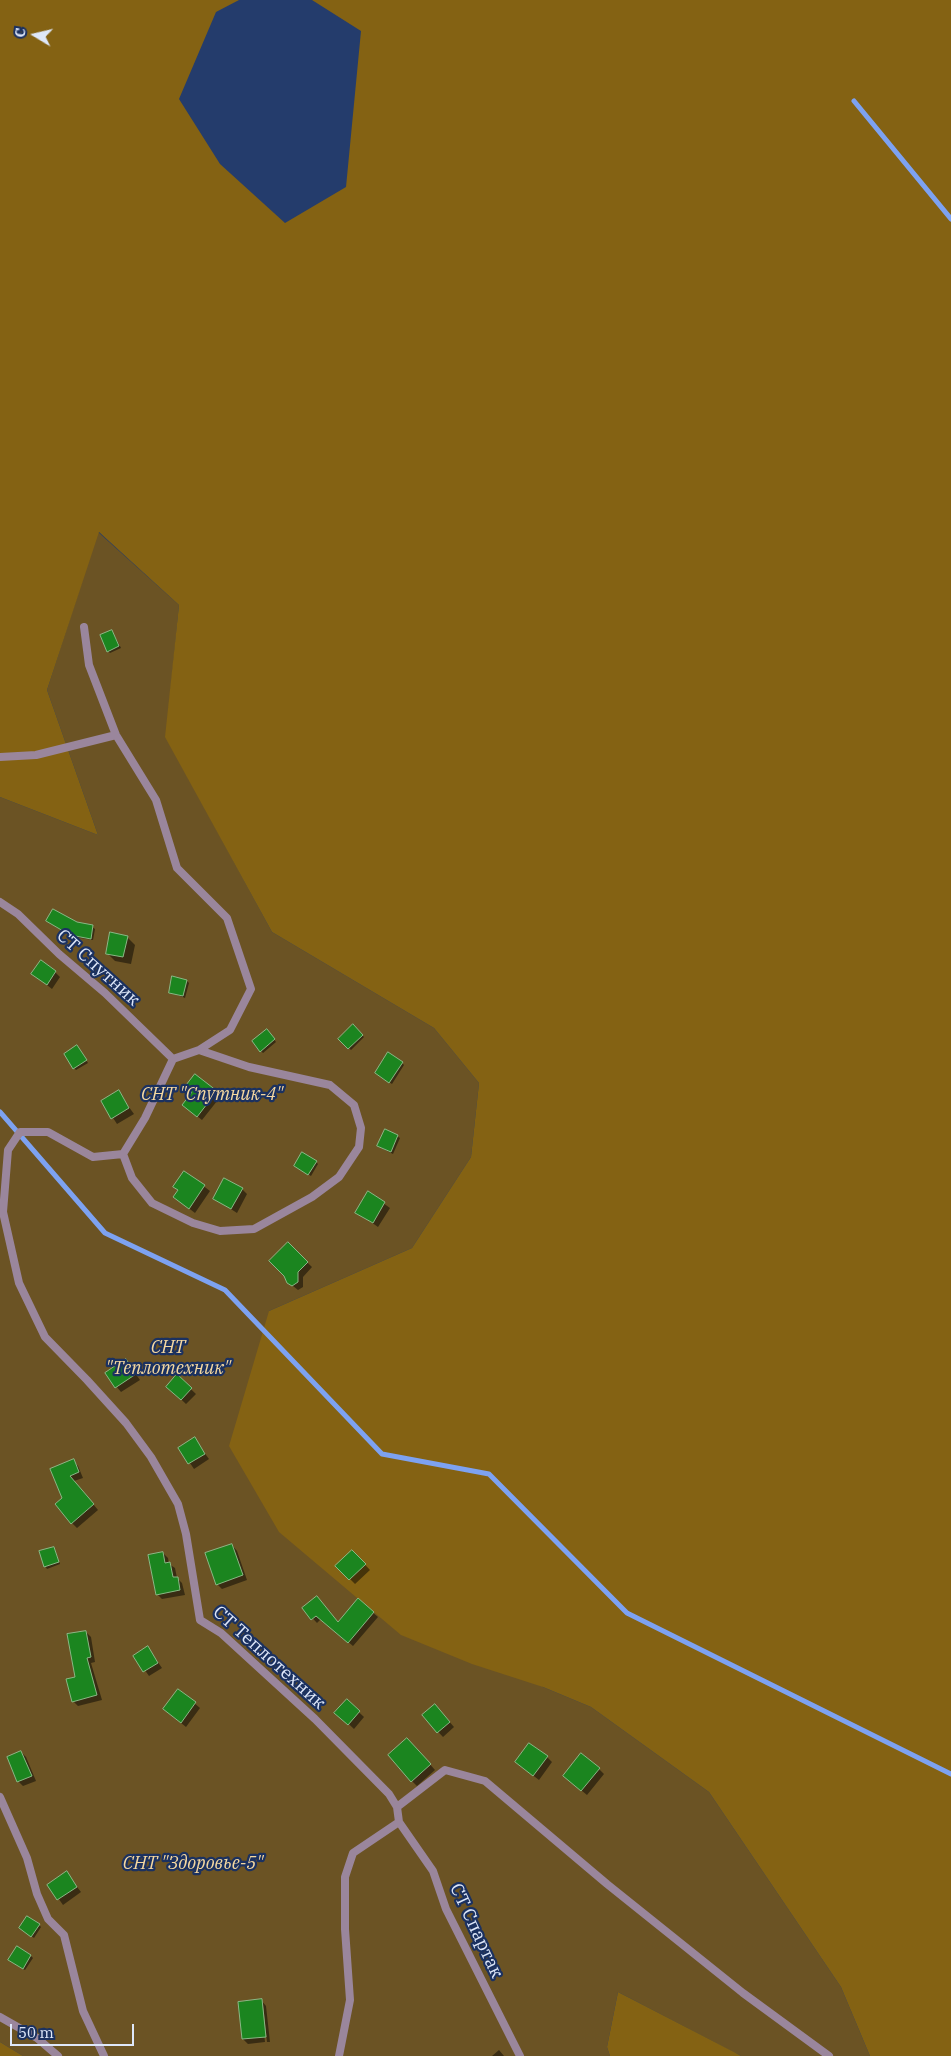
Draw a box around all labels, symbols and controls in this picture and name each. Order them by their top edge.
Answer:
north arrow [10,10,60,60]
text: С [11,27,30,39]
street label: СТ Спутник [52,925,144,1011]
park label: СНТ "Спутник-4" [141,1084,283,1106]
park label: СНТ "Теплотехник" [105,1337,231,1380]
street label: СТ Теплотехник [208,1602,330,1714]
park label: СНТ "Здоровье-5" [123,1853,263,1875]
street label: СТ Спартак [445,1880,507,1982]
scale bar [12,2014,136,2046]
text: 50 m [18,2023,54,2042]

